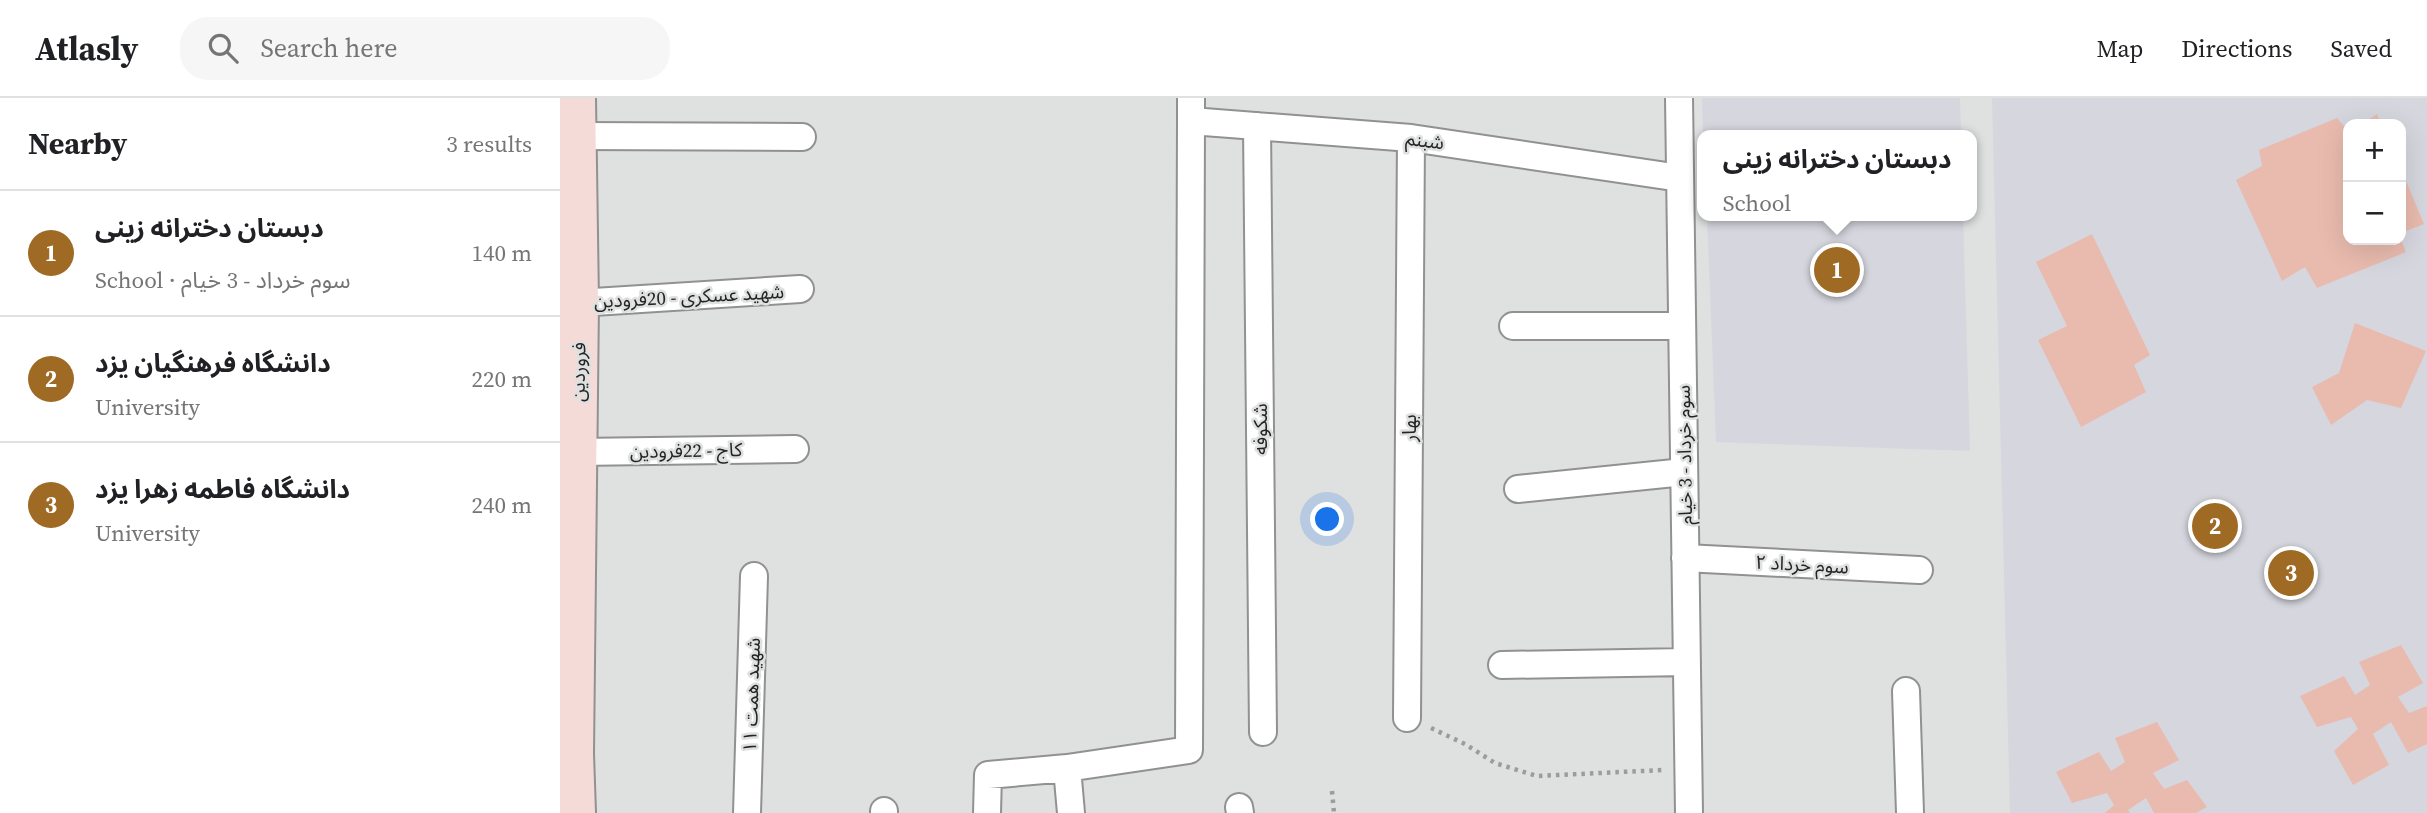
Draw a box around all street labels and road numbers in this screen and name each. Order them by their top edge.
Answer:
street label: شبنم [1404,125,1446,157]
street label: شهید عسکری - 20فرودین [593,278,785,314]
street label: فروردین [564,342,592,402]
street label: سوم خرداد - 3 خیام [1670,385,1700,525]
street label: شکوفه [1247,403,1273,455]
street label: بهار [1396,414,1422,443]
street label: کاج - 22فرودین [630,436,744,465]
street label: سوم خرداد ۲ [1754,549,1849,581]
street label: شهید همت ۱۱ [736,637,766,753]

